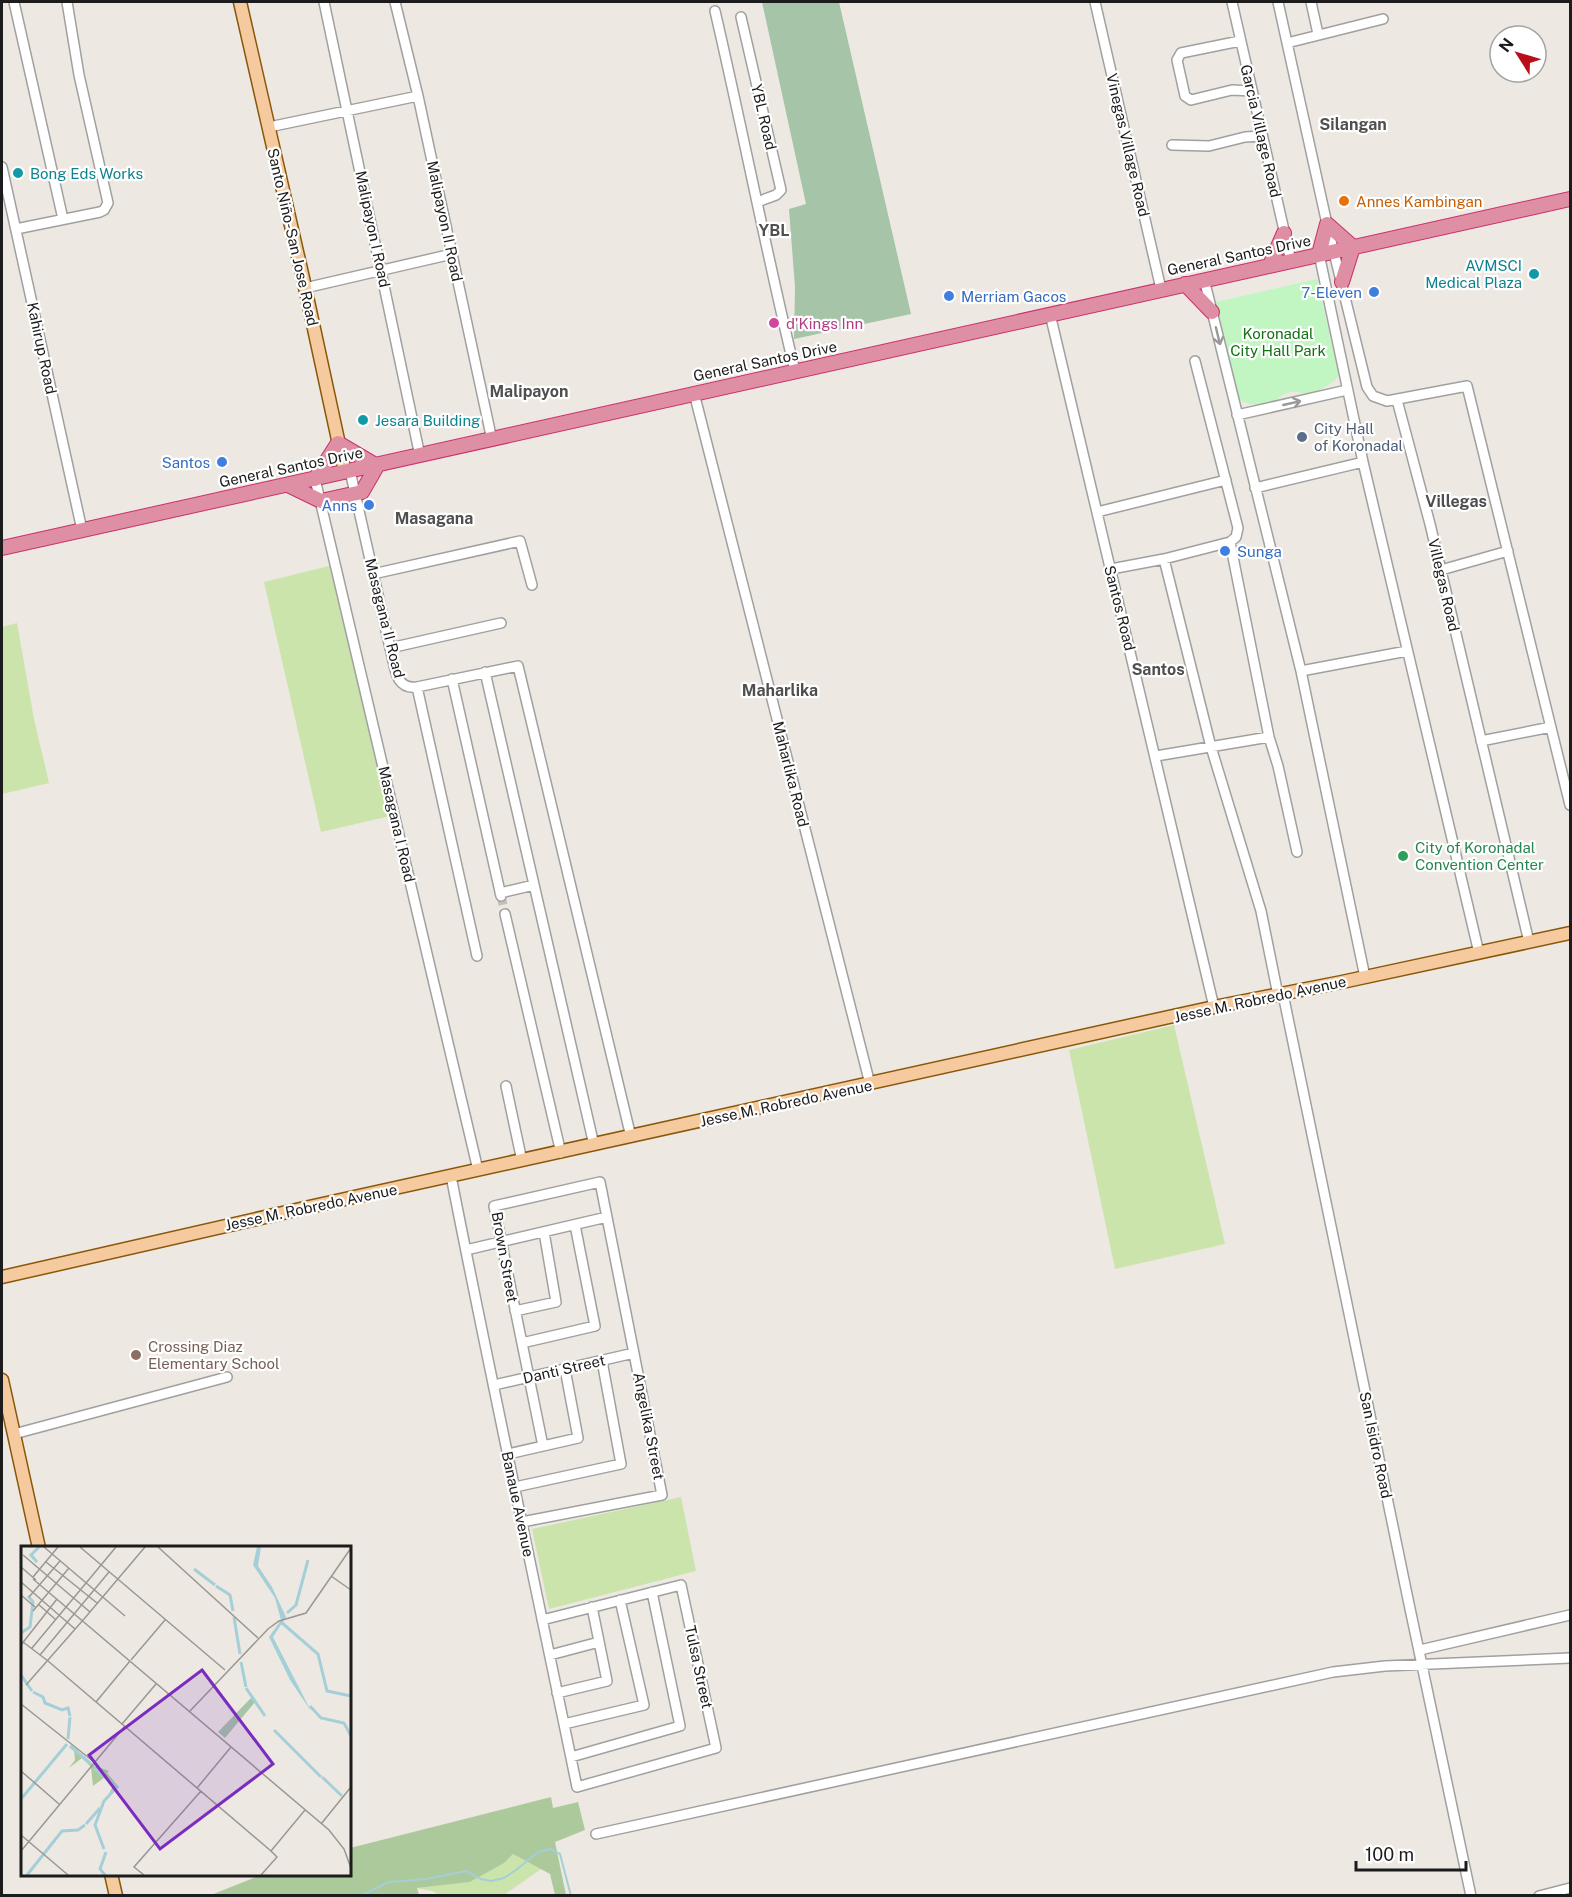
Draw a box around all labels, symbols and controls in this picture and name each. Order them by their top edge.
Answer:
north arrow [1488,24,1548,84]
text: N [1495,35,1518,56]
street label: Garcia Village Road [1237,63,1285,199]
street label: Vinegas Village Road [1103,72,1153,218]
street label: YBL Road [748,82,780,152]
district label: Silangan [1319,115,1387,134]
street label: Santo Niño-San Jose Road [264,146,322,328]
street label: Malipayon II Road [424,159,466,283]
place label: Bong Eds Works [30,165,143,182]
marker: Bong Eds Works [11,166,25,180]
street label: Malipayon I Road [352,169,394,289]
place label: Annes Kambingan [1356,193,1482,210]
marker: Annes Kambingan [1337,194,1351,208]
district label: YBL [758,221,790,240]
street label: General Santos Drive [1166,231,1312,279]
place label: AVMSCI Medical Plaza [1425,257,1522,291]
marker: AVMSCI Medical Plaza [1527,267,1541,281]
place label: 7-Eleven [1301,284,1362,301]
marker: 7-Eleven [1367,285,1381,299]
place label: Merriam Gacos [961,288,1066,305]
marker: Merriam Gacos [942,289,956,303]
street label: Kahirup Road [24,300,60,396]
place label: d'Kings Inn [786,315,863,332]
marker: d'Kings Inn [767,316,781,330]
park label: Koronadal City Hall Park [1230,325,1326,359]
one-way arrow [1212,326,1224,345]
street label: General Santos Drive [692,337,838,385]
district label: Malipayon [489,382,569,401]
one-way arrow [1282,396,1301,408]
place label: Jesara Building [375,412,480,429]
marker: Jesara Building [356,413,370,427]
place label: City Hall of Koronadal [1314,420,1403,454]
marker: City Hall of Koronadal [1295,430,1309,444]
street label: General Santos Drive [218,443,364,491]
place label: Santos [162,454,210,471]
marker: Santos [215,455,229,469]
district label: Villegas [1425,492,1487,511]
place label: Anns [322,497,357,514]
marker: Anns [362,498,376,512]
district label: Masagana [395,509,473,528]
street label: Villegas Road [1425,537,1463,633]
place label: Sunga [1237,543,1282,560]
marker: Sunga [1218,544,1232,558]
street label: Masagana II Road [362,556,408,680]
street label: Santos Road [1101,564,1139,652]
district label: Santos [1131,660,1185,679]
district label: Maharlika [742,681,818,700]
street label: Maharlika Road [770,719,812,829]
street label: Masagana I Road [375,764,419,884]
place label: City of Koronadal Convention Center [1415,839,1544,873]
marker: City of Koronadal Convention Center [1396,849,1410,863]
street label: Jesse M. Robredo Avenue [1172,972,1348,1026]
street label: Jesse M. Robredo Avenue [698,1076,874,1130]
street label: Jesse M. Robredo Avenue [223,1180,399,1234]
street label: Brown Street [489,1210,521,1304]
place label: Crossing Diaz Elementary School [148,1338,280,1372]
marker: Crossing Diaz Elementary School [129,1348,143,1362]
street label: Danti Street [521,1351,607,1387]
street label: Angelika Street [630,1371,668,1481]
street label: San Isidro Road [1356,1390,1396,1500]
street label: Banaue Avenue [499,1450,537,1558]
inset map [21,1546,351,1876]
street label: Tulsa Street [682,1624,716,1710]
scale bar [1356,1834,1466,1872]
text: 100 m [1365,1844,1414,1865]

